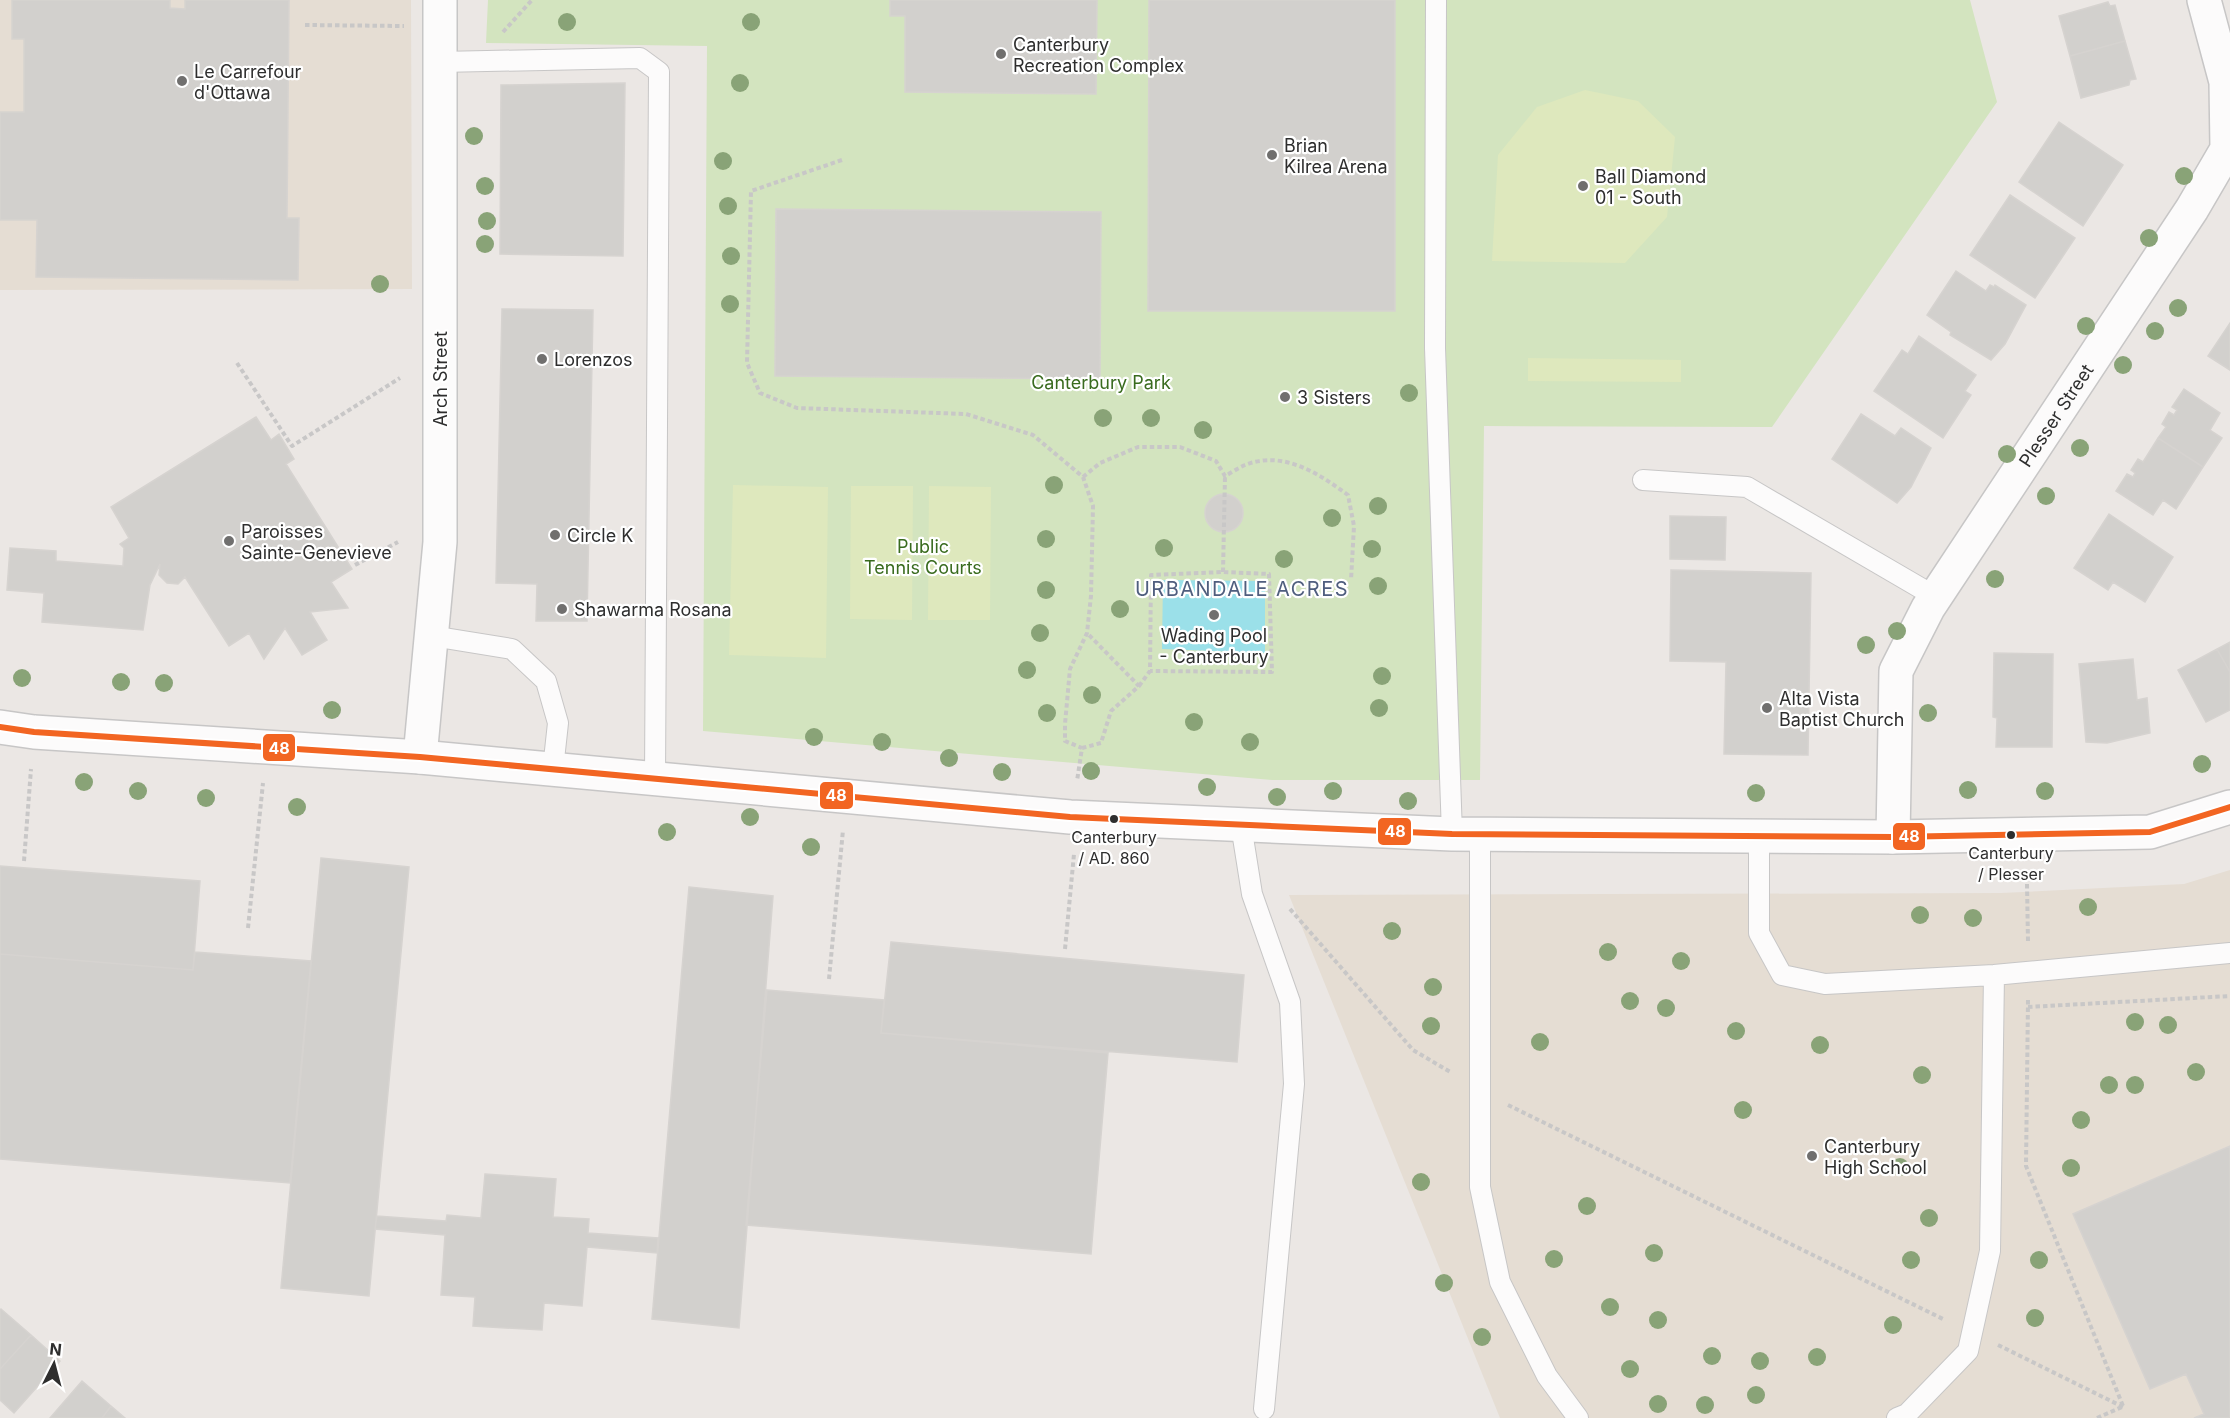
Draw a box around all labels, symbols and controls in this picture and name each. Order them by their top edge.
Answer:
place label: Canterbury Recreation Complex [1013,34,1184,76]
marker: Canterbury Recreation Complex [994,47,1008,61]
place label: Le Carrefour d'Ottawa [194,61,302,103]
marker: Le Carrefour d'Ottawa [175,74,189,88]
place label: Brian Kilrea Arena [1284,135,1388,177]
marker: Brian Kilrea Arena [1265,148,1279,162]
place label: Ball Diamond 01 - South [1595,166,1706,208]
marker: Ball Diamond 01 - South [1576,179,1590,193]
street label: Arch Street [430,331,451,427]
place label: Lorenzos [554,349,633,370]
marker: Lorenzos [535,352,549,366]
street label: Plesser Street [2014,360,2097,470]
park label: Canterbury Park [1031,372,1171,393]
place label: 3 Sisters [1297,387,1371,408]
marker: 3 Sisters [1278,390,1292,404]
place label: Paroisses Sainte-Genevieve [241,521,392,563]
place label: Circle K [567,525,633,546]
marker: Circle K [548,528,562,542]
marker: Paroisses Sainte-Genevieve [222,534,236,548]
park label: Public Tennis Courts [864,536,982,578]
district label: URBANDALE ACRES [1135,577,1349,601]
place label: Shawarma Rosana [574,599,732,620]
marker: Shawarma Rosana [555,602,569,616]
marker: Wading Pool - Canterbury [1207,608,1221,622]
place label: Wading Pool - Canterbury [1159,625,1269,667]
place label: Alta Vista Baptist Church [1779,688,1904,730]
marker: Alta Vista Baptist Church [1760,701,1774,715]
line badge: 48 [262,733,296,762]
text: 48 [268,738,290,758]
line badge: 48 [819,781,854,810]
text: 48 [825,785,847,805]
marker: Canterbury / AD. 860 [1108,813,1120,825]
line badge: 48 [1377,817,1412,846]
text: 48 [1384,821,1406,841]
line badge: 48 [1892,822,1926,851]
text: 48 [1898,826,1920,846]
place label: Canterbury / AD. 860 [1071,827,1157,868]
marker: Canterbury / Plesser [2005,829,2017,841]
place label: Canterbury / Plesser [1968,843,2054,884]
place label: Canterbury High School [1824,1136,1927,1178]
marker: Canterbury High School [1805,1149,1819,1163]
north arrow [24,1334,84,1394]
text: N [48,1338,63,1360]

